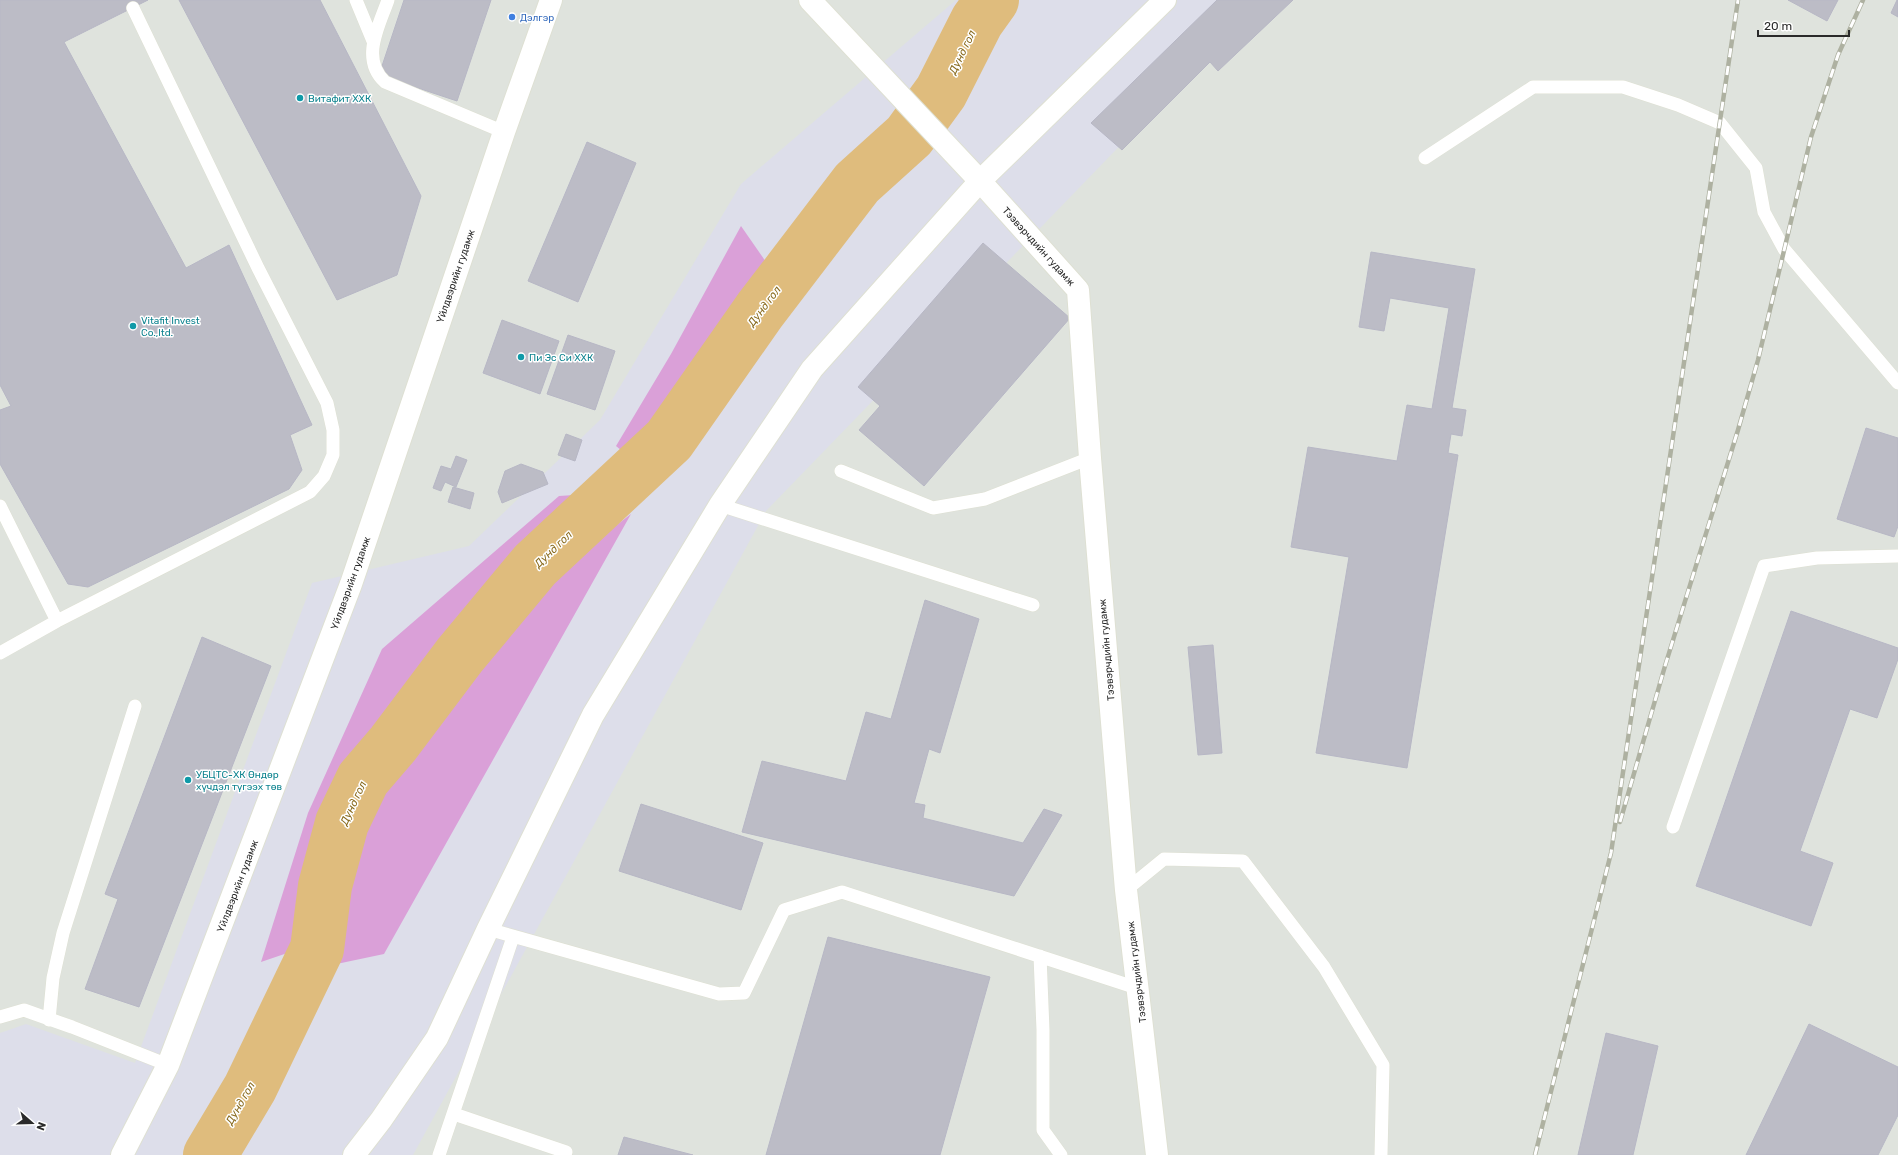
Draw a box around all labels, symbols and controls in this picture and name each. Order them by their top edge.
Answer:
marker: Дэлгэр [507,12,517,22]
place label: Дэлгэр [520,12,554,24]
scale bar [1758,12,1849,38]
text: 20 m [1764,19,1792,33]
water label: Дунд гол [946,28,979,77]
marker: Витафит ХХК [295,93,305,103]
place label: Витафит ХХК [308,93,372,105]
street label: Тээвэрчдийн гудамж [1000,205,1077,289]
street label: Yйлдвэрийн гудамж [434,228,478,325]
water label: Дунд гол [744,283,784,330]
place label: Vitafit Invest Co.,ltd. [141,315,200,339]
marker: Vitafit Invest Co.,ltd. [128,321,138,331]
marker: Пи Эс Си ХХК [516,352,526,362]
place label: Пи Эс Си ХХК [529,352,594,364]
water label: Дунд гол [531,528,575,571]
street label: Yйлдвэрийн гудамж [328,535,373,632]
street label: Тээвэрчдийн гудамж [1097,598,1117,701]
place label: УБЦТС-ХК Өндөр хүчдэл түгээх төв [196,769,282,793]
marker: УБЦТС-ХК Өндөр хүчдэл түгээх төв [183,775,193,785]
water label: Дунд гол [337,779,370,828]
street label: Yйлдвэрийн гудамж [215,838,261,934]
street label: Тээвэрчдийн гудамж [1125,920,1149,1023]
water label: Дунд гол [223,1079,258,1128]
north arrow [12,1103,52,1143]
text: N [33,1120,48,1132]

